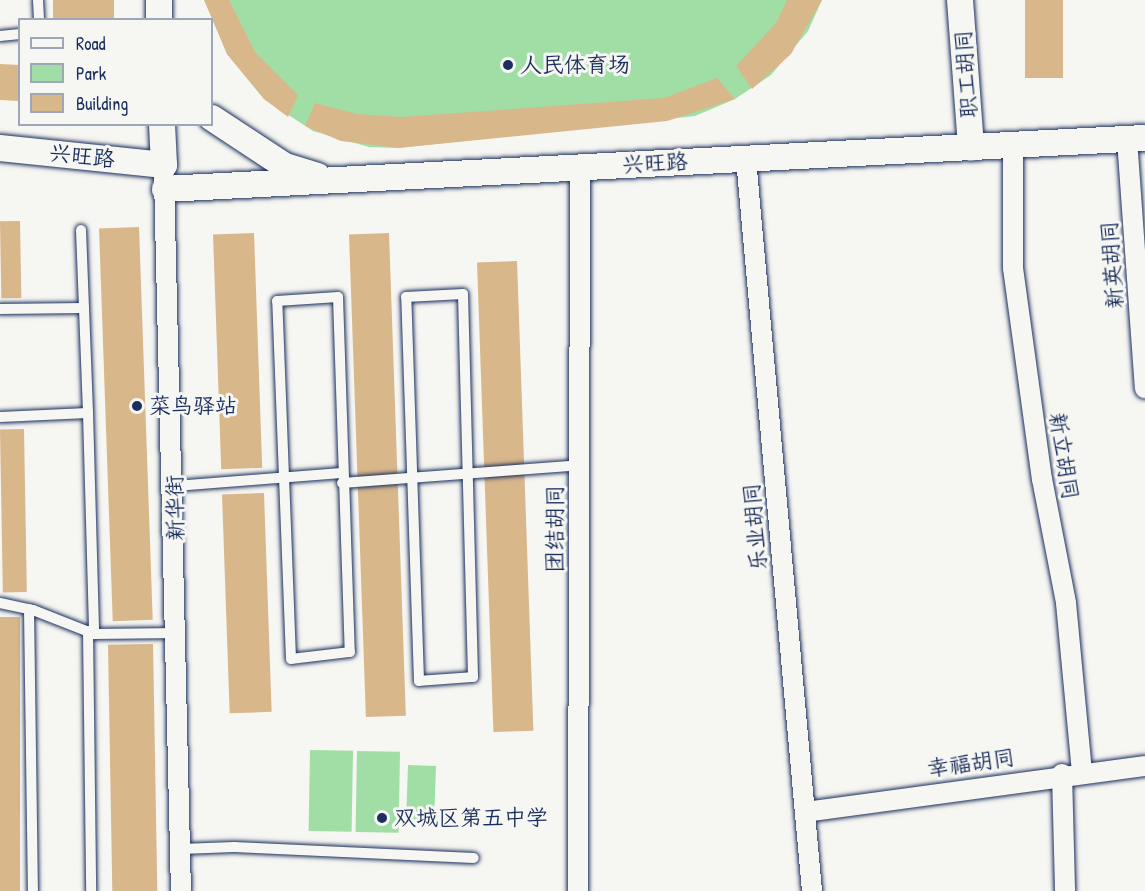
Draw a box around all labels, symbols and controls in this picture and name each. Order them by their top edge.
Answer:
legend [18,18,213,126]
street label: 职工胡同 [950,29,982,119]
text: Road [76,31,106,56]
place label: 人民体育场 [520,52,630,78]
marker: 人民体育场 [501,58,515,72]
text: Park [76,61,106,86]
text: Building [76,91,128,116]
street label: 兴旺路 [48,139,116,173]
street label: 兴旺路 [621,148,689,178]
street label: 新英胡同 [1096,220,1128,310]
place label: 菜鸟驿站 [149,393,237,419]
marker: 菜鸟驿站 [130,399,144,413]
street label: 新立胡同 [1044,410,1084,502]
street label: 新华街 [161,475,189,541]
street label: 乐业胡同 [738,482,772,572]
street label: 团结胡同 [542,485,568,573]
street label: 幸福胡同 [926,744,1016,782]
place label: 双城区第五中学 [394,805,548,831]
marker: 双城区第五中学 [375,811,389,825]

